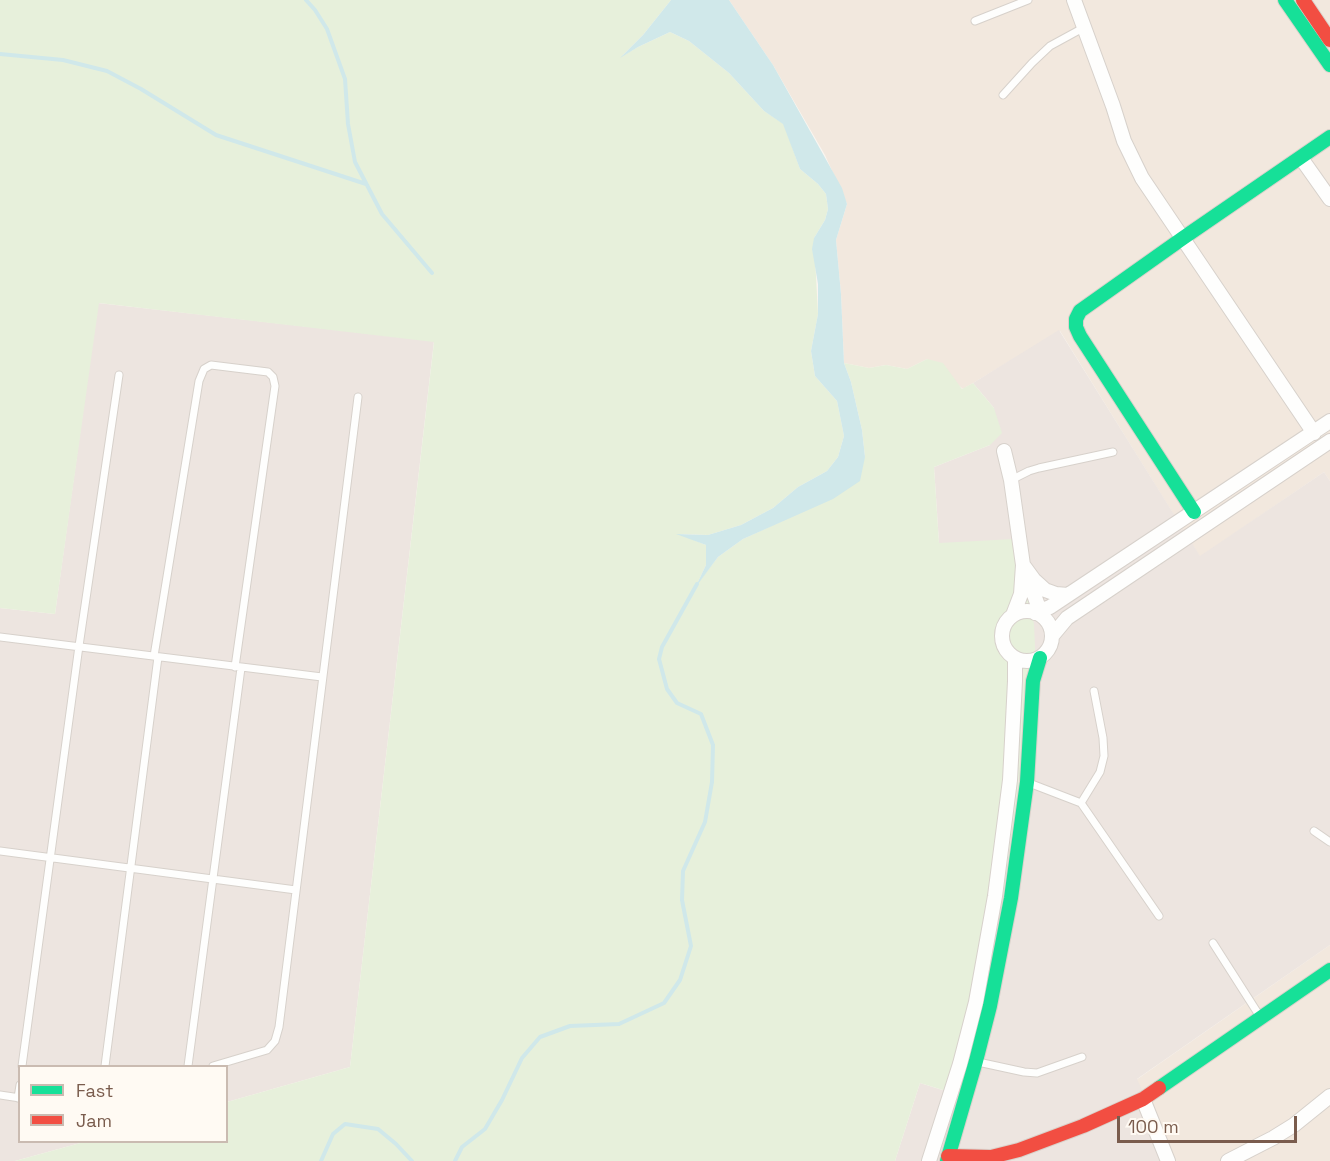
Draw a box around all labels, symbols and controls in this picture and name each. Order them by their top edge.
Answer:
legend [18,1065,228,1143]
text: Fast [76,1079,113,1102]
scale bar [1120,1104,1300,1142]
text: Jam [76,1109,112,1132]
text: 100 m [1128,1115,1179,1138]

